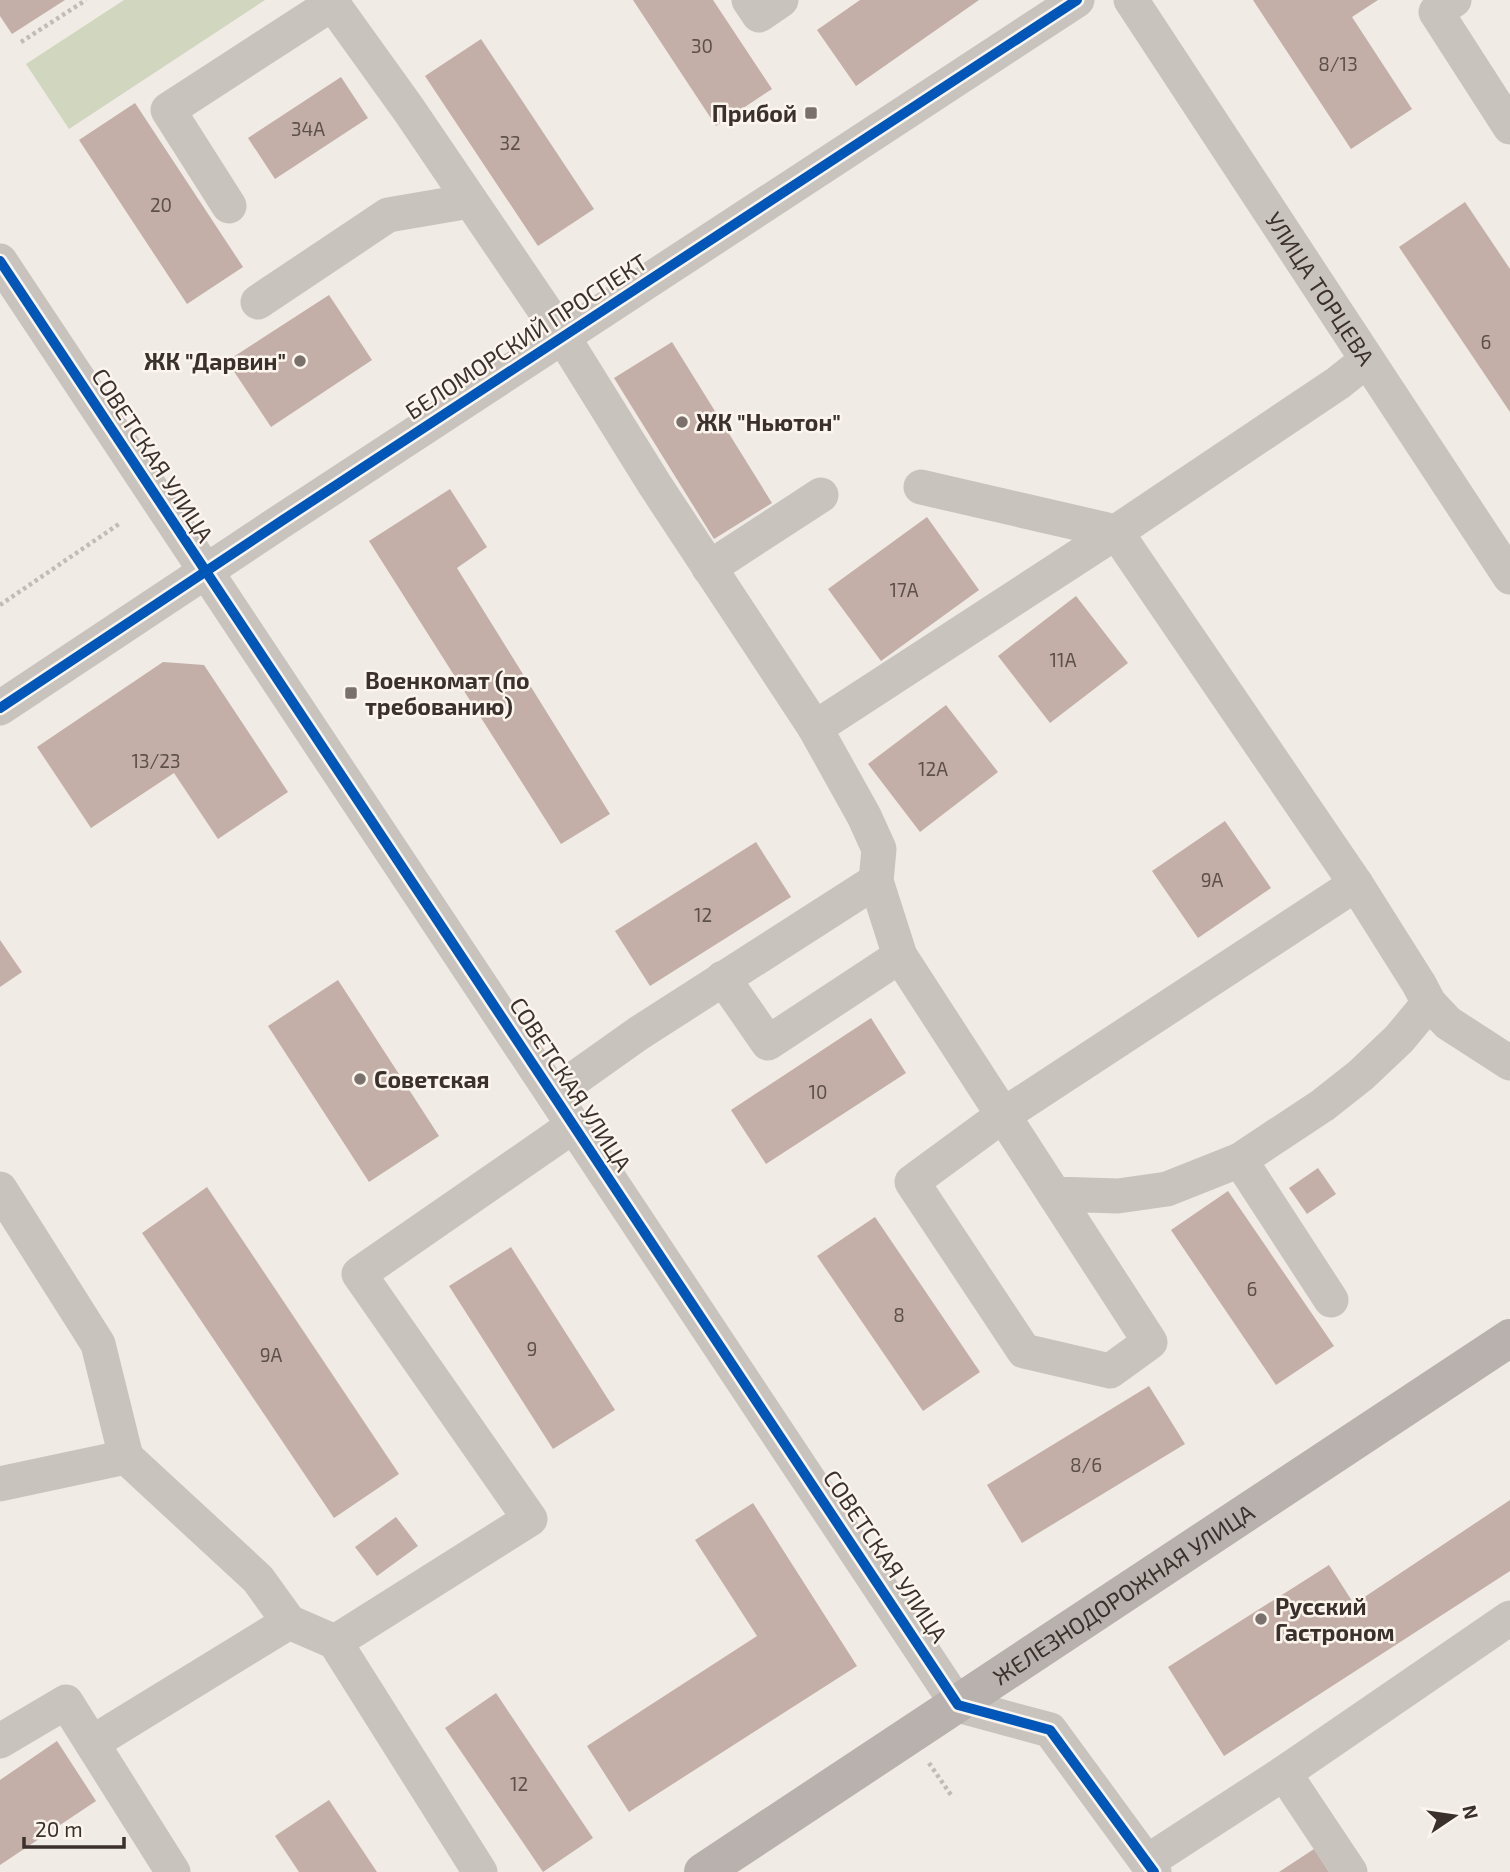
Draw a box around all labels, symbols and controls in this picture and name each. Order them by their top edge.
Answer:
house number: 30 [691,34,713,57]
house number: 8/13 [1318,52,1358,75]
place label: Прибой [712,99,797,127]
marker: Прибой [803,105,819,121]
house number: 34А [291,117,325,140]
house number: 32 [499,131,521,154]
house number: 20 [150,193,172,216]
street label: УЛИЦА ТОРЦЕВА [1260,206,1381,371]
street label: БЕЛОМОРСКИЙ ПРОСПЕКТ [400,247,652,425]
house number: 6 [1481,330,1491,353]
place label: ЖК "Дарвин" [144,347,286,375]
marker: ЖК "Дарвин" [292,353,308,369]
street label: СОВЕТСКАЯ УЛИЦА [86,363,220,548]
place label: ЖК "Ньютон" [696,408,841,436]
marker: ЖК "Ньютон" [674,414,690,430]
house number: 17А [889,578,919,601]
house number: 11А [1050,648,1077,671]
place label: Военкомат (по требованию) [365,666,530,720]
marker: Военкомат (по требованию) [343,685,359,701]
house number: 13/23 [131,749,181,772]
house number: 12А [918,757,948,780]
house number: 9А [1201,868,1224,891]
house number: 12 [694,903,712,926]
street label: СОВЕТСКАЯ УЛИЦА [504,992,638,1177]
place label: Советская [374,1065,490,1093]
marker: Советская [352,1071,368,1087]
house number: 10 [808,1080,828,1103]
house number: 6 [1247,1277,1257,1300]
house number: 8 [893,1303,905,1326]
house number: 9 [527,1337,537,1360]
house number: 9А [260,1343,283,1366]
house number: 8/6 [1070,1453,1102,1476]
street label: СОВЕТСКАЯ УЛИЦА [818,1464,954,1648]
street label: ЖЕЛЕЗНОДОРОЖНАЯ УЛИЦА [987,1497,1260,1690]
place label: Русский Гастроном [1275,1592,1395,1646]
marker: Русский Гастроном [1253,1611,1269,1627]
house number: 12 [510,1772,528,1795]
north arrow [1419,1781,1489,1851]
text: N [1458,1803,1484,1821]
scale bar [24,1806,124,1850]
text: 20 m [35,1816,83,1841]

